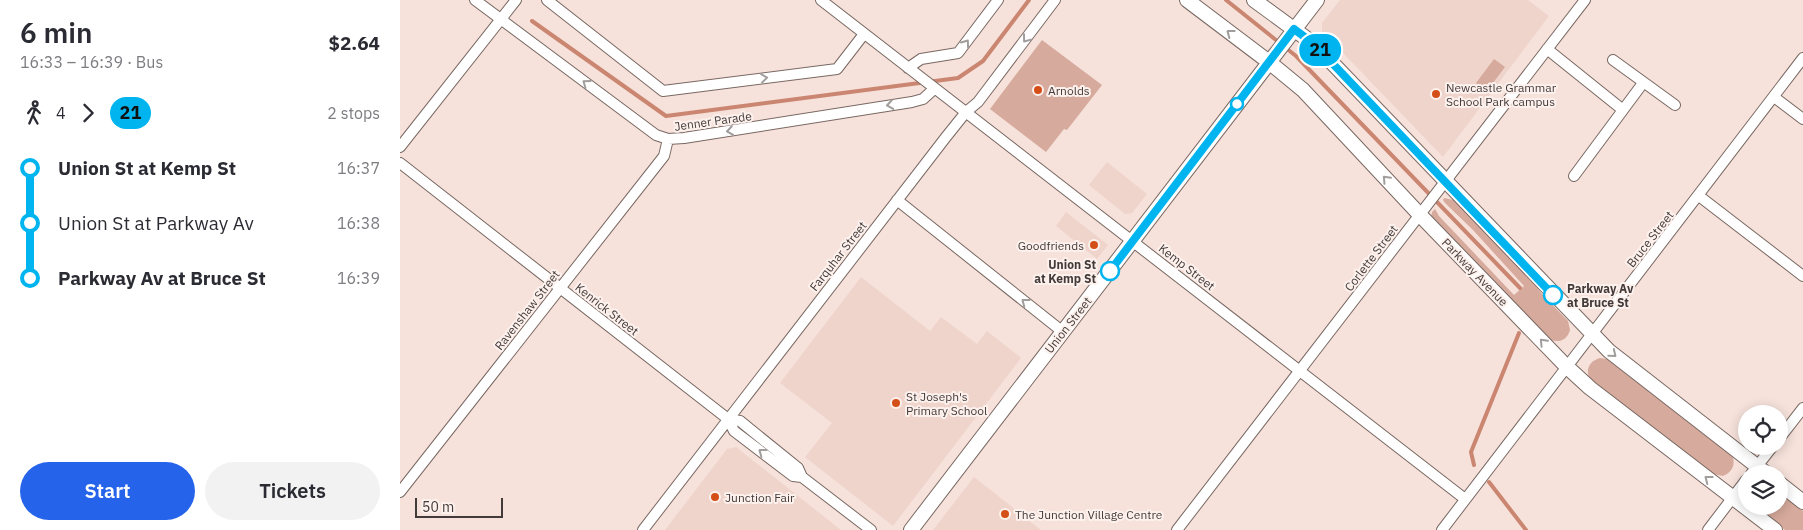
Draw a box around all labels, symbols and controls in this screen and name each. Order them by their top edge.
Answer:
text: 6 min [20,14,92,51]
one-way arrow [1227,30,1236,38]
text: $2.64 [328,31,380,55]
one-way arrow [1023,33,1031,42]
line badge: 21 [1298,34,1342,66]
text: 21 [1309,38,1331,61]
one-way arrow [960,39,969,49]
text: 16:33 – 16:39 · Bus [20,52,163,72]
one-way arrow [760,73,768,84]
one-way arrow [582,80,592,89]
place label: Newcastle Grammar School Park campus [1446,80,1557,109]
place label: Arnolds [1048,83,1090,98]
marker: Arnolds [1032,84,1044,96]
marker: Newcastle Grammar School Park campus [1430,88,1442,100]
unlabelled marker [1230,97,1244,111]
icon: walk [20,99,48,127]
icon: forward [74,99,102,127]
one-way arrow [886,100,894,110]
text: 21 [120,101,141,124]
text: 4 [56,103,66,123]
text: 2 stops [327,103,380,123]
street label: Jenner Parade [673,108,753,134]
one-way arrow [725,125,733,136]
text: Union St at Kemp St [58,156,236,180]
text: 16:37 [337,158,380,178]
one-way arrow [1383,176,1392,185]
street label: Bruce Street [1623,208,1677,270]
text: Union St at Parkway Av [58,211,254,235]
text: 16:38 [337,213,380,233]
street label: Farquhar Street [806,218,870,294]
street label: Corlette Street [1341,222,1401,294]
street label: Parkway Avenue [1439,235,1511,309]
place label: Goodfriends [1018,238,1084,253]
marker: Goodfriends [1088,239,1100,251]
street label: Kemp Street [1156,240,1218,294]
place label: Union St at Kemp St [1034,257,1096,286]
marker: Union St at Kemp St [1100,261,1120,281]
text: Parkway Av at Bruce St [58,266,266,290]
street label: Ravenshaw Street [491,267,563,353]
text: 16:39 [337,268,380,288]
street label: Kenrick Street [572,280,642,338]
place label: Parkway Av at Bruce St [1567,281,1634,310]
marker: Parkway Av at Bruce St [1543,285,1563,305]
street label: Union Street [1041,294,1095,356]
one-way arrow [1022,299,1031,307]
one-way arrow [1540,339,1549,348]
one-way arrow [1607,349,1616,357]
place label: St Joseph's Primary School [906,389,987,418]
marker: St Joseph's Primary School [890,397,902,409]
map controls [1738,405,1788,515]
button: locate [1738,405,1788,455]
one-way arrow [758,449,768,458]
button: Start [20,462,195,520]
button: Tickets [205,462,380,520]
button: layers [1738,465,1788,515]
one-way arrow [1705,476,1714,484]
place label: Junction Fair [725,490,795,505]
marker: Junction Fair [709,491,721,503]
scale bar [415,495,502,518]
text: 50 m [422,498,454,516]
place label: The Junction Village Centre [1015,507,1163,522]
marker: The Junction Village Centre [999,508,1011,520]

